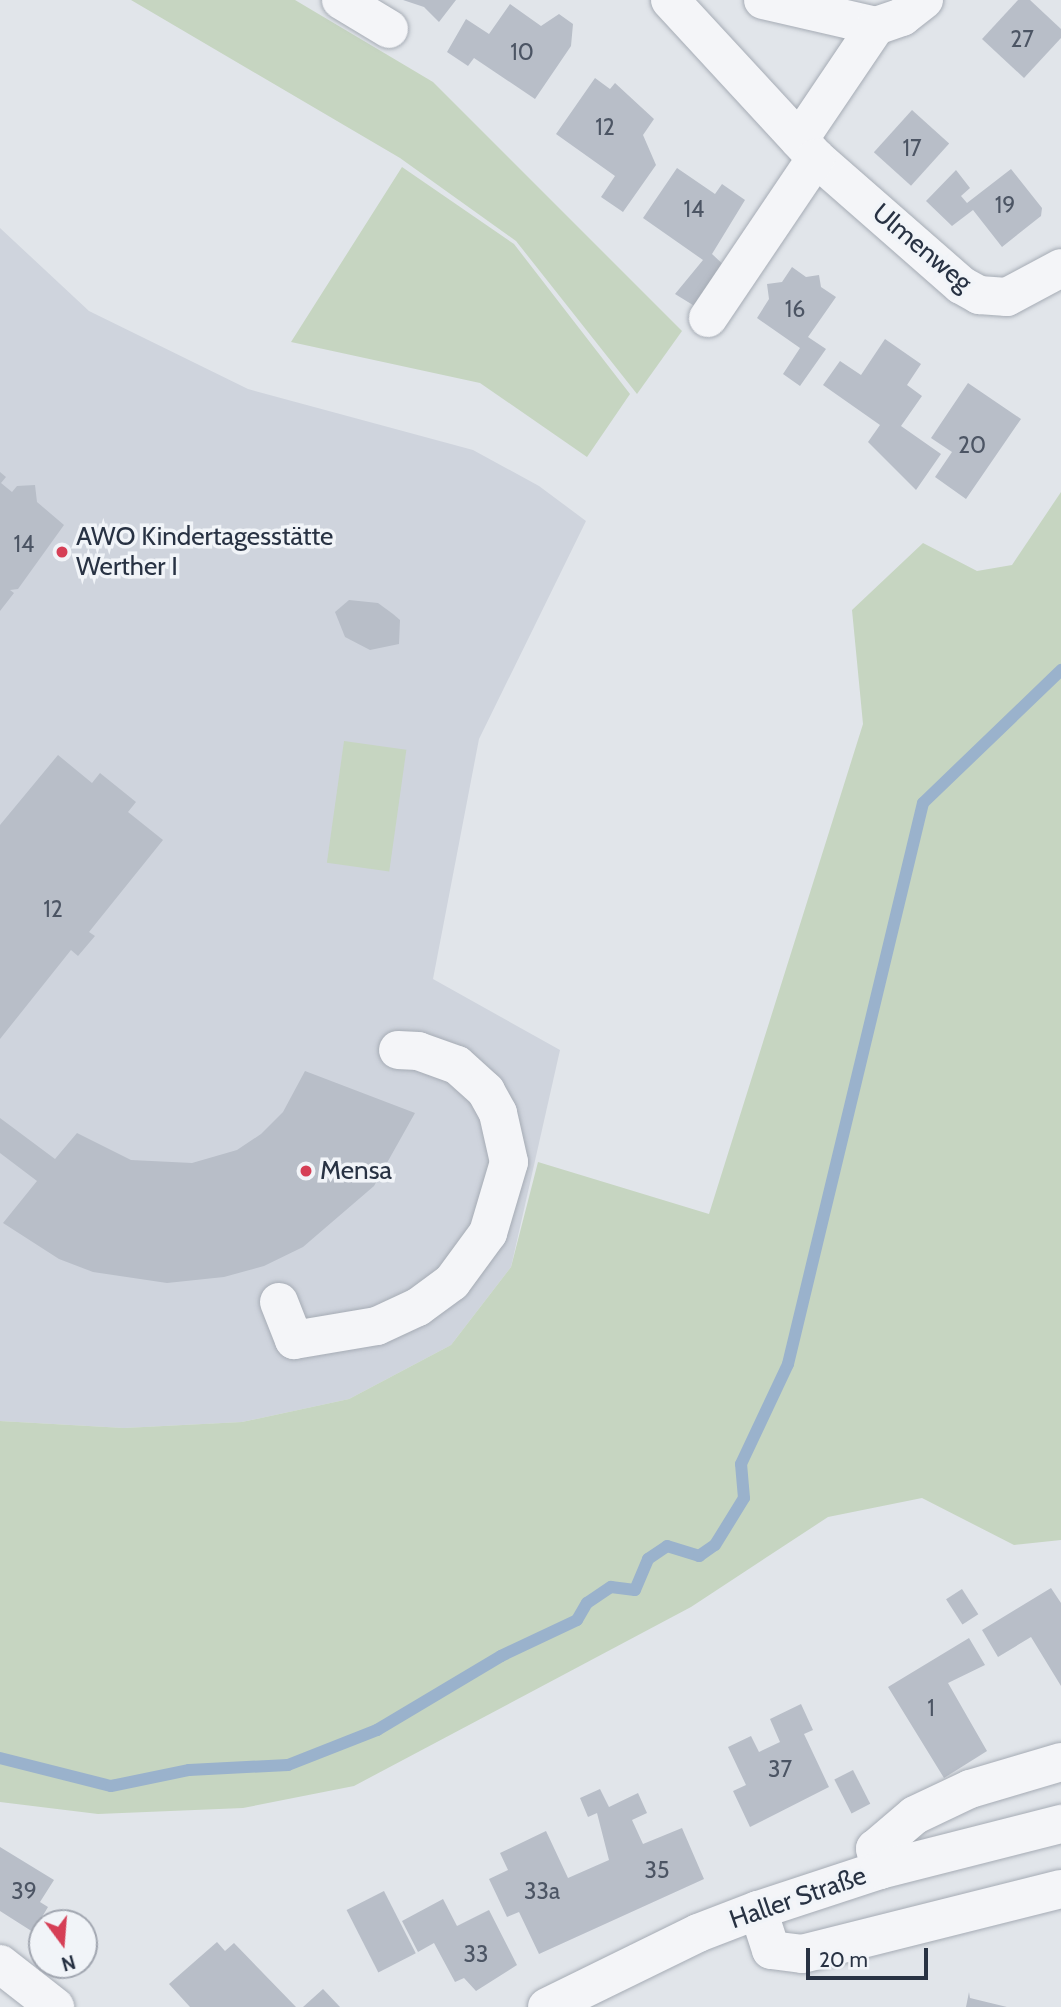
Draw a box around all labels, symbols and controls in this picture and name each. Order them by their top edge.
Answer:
house number: 27 [1010,25,1034,53]
house number: 10 [510,38,534,66]
house number: 12 [595,113,615,141]
house number: 17 [902,134,922,162]
house number: 19 [995,191,1015,219]
house number: 14 [684,195,704,223]
street label: Ulmenweg [866,197,978,299]
house number: 16 [785,295,805,323]
house number: 20 [958,431,986,459]
place label: AWO Kindertagesstätte Werther I [76,521,333,582]
house number: 14 [14,530,34,558]
marker: AWO Kindertagesstätte Werther I [54,544,70,560]
house number: 12 [43,895,63,923]
place label: Mensa [320,1155,392,1187]
marker: Mensa [298,1163,314,1179]
house number: 1 [927,1694,935,1722]
house number: 37 [768,1755,792,1783]
house number: 35 [645,1856,669,1884]
street label: Haller Straße [726,1860,870,1936]
house number: 39 [11,1877,37,1905]
house number: 33a [524,1877,560,1905]
north arrow [28,1909,98,1979]
scale bar [809,1934,932,1978]
house number: 33 [464,1940,488,1968]
text: 20 m [819,1947,868,1972]
text: N [59,1950,78,1976]

